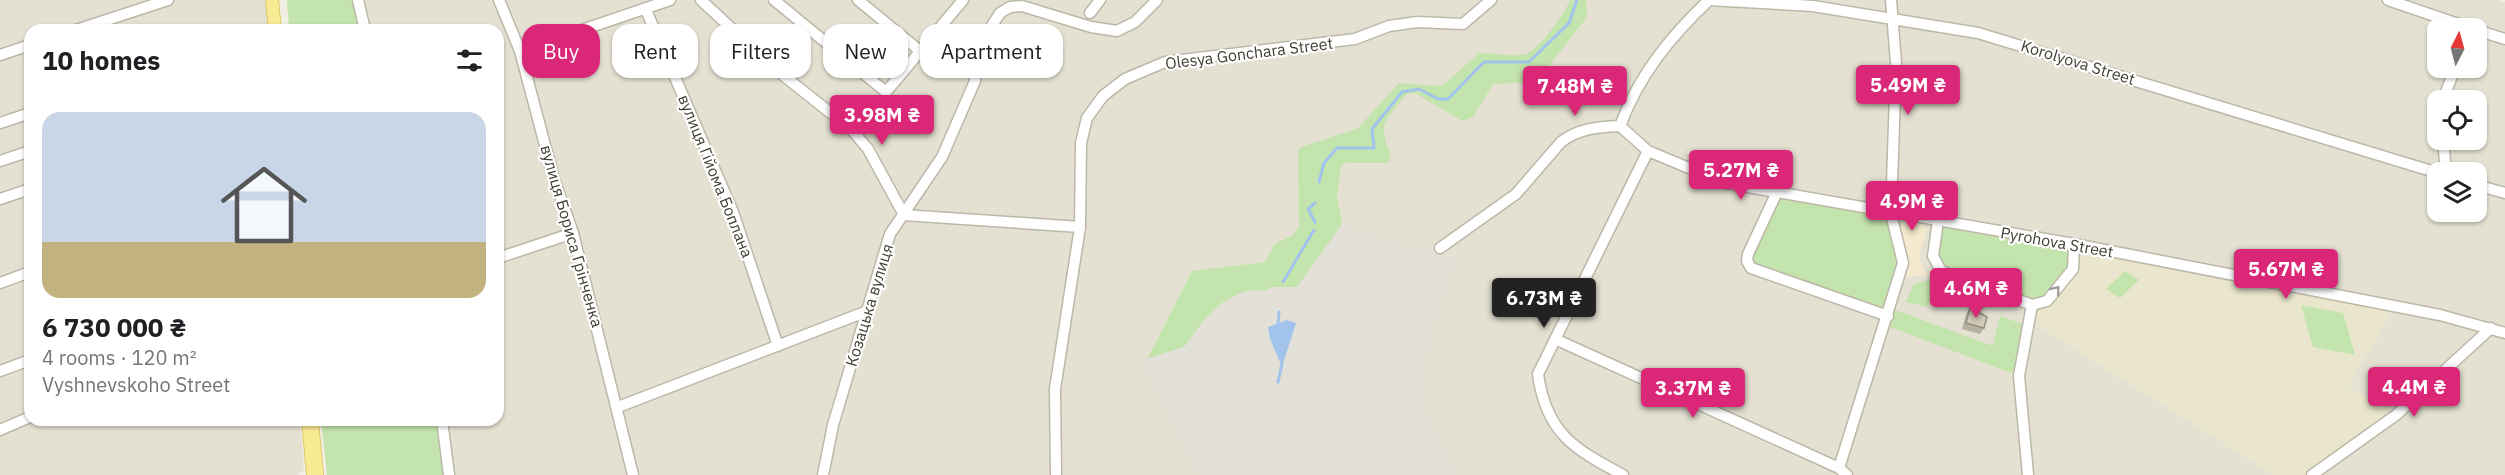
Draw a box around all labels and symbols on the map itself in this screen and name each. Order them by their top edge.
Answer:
north arrow [2427,18,2487,78]
street label: Olesya Gonchara Street [1164,33,1334,73]
street label: Korolyova Street [2018,35,2138,89]
pin: 5.49M ₴ [1853,65,1963,116]
pin: 7.48M ₴ [1520,66,1630,117]
street label: вулиця Гійома Боплана [674,91,758,261]
pin: 3.98M ₴ [827,95,937,146]
street label: вулиця Бориса Грінченка [536,142,608,330]
pin: 5.27M ₴ [1686,150,1796,201]
pin: 4.9M ₴ [1863,181,1961,232]
street label: Pyrohova Street [1999,222,2115,262]
street label: Козацька вулиця [841,241,897,369]
pin: 5.67M ₴ [2231,249,2341,300]
pin: 4.6M ₴ [1927,268,2025,319]
pin: 6.73M ₴ [1489,278,1599,329]
one-way arrow [2049,286,2060,297]
pin: 4.4M ₴ [2365,367,2463,418]
pin: 3.37M ₴ [1638,368,1748,419]

